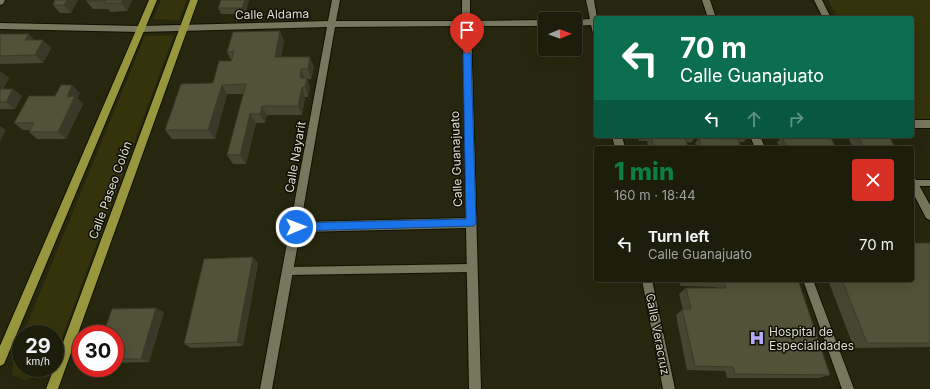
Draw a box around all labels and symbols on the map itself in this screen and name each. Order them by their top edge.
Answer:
street label: Calle Aldama [235,6,309,22]
north arrow [538,12,582,56]
pin [450,13,484,54]
street label: Calle Guanajuato [447,111,465,207]
street label: Calle Nayarit [281,120,309,194]
street label: Calle Paseo Colón [85,139,135,241]
position arrow [275,206,317,248]
street label: Calle Veracruz [643,292,673,376]
place label: Hospital de Especialidades [769,324,854,353]
speed limit sign: 30 [72,325,124,377]
hospital icon: Hospital de Especialidades [748,329,766,347]

